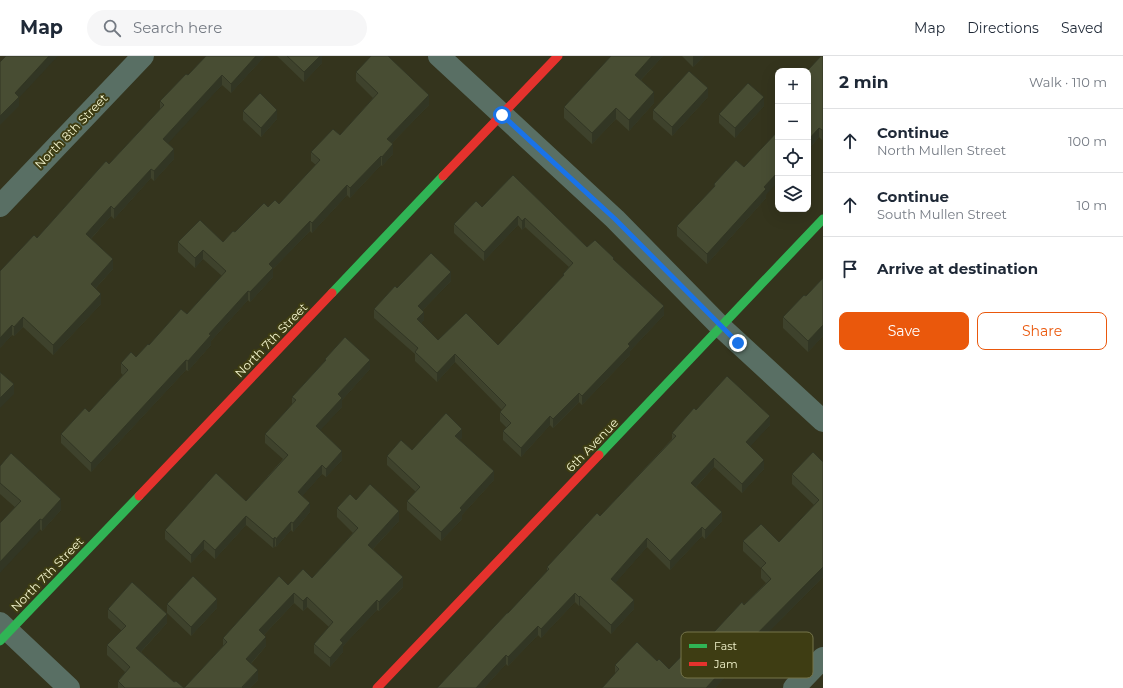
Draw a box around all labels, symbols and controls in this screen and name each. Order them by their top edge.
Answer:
search box [87,10,367,46]
text: Map [20,16,63,39]
icon: search [101,17,123,39]
text: Search here [133,18,222,37]
text: Map [914,19,945,37]
text: Directions [967,19,1039,37]
text: Saved [1061,19,1103,37]
map controls [775,68,811,212]
button: + [775,68,811,104]
text: 2 min [839,72,889,92]
text: Walk · 110 m [1029,74,1107,90]
street label: North 8th Street [31,90,111,172]
button: − [775,104,811,140]
route start [493,106,511,124]
text: Continue [877,123,949,142]
icon: ahead [839,130,861,152]
text: 100 m [1068,133,1107,149]
button: locate [775,140,811,176]
text: North Mullen Street [877,142,1006,158]
button: layers [775,176,811,212]
text: Continue [877,187,949,206]
icon: ahead [839,194,861,216]
text: 10 m [1077,197,1107,213]
text: South Mullen Street [877,206,1007,222]
icon: arrive [839,258,861,280]
text: Arrive at destination [877,259,1038,278]
street label: North 7th Street [232,300,310,380]
button: Save [839,312,969,350]
button: Share [977,312,1107,350]
route end [729,334,747,352]
street label: 6th Avenue [563,415,621,475]
street label: North 7th Street [8,534,86,614]
legend [681,632,813,678]
text: Fast [714,639,738,653]
text: Jam [713,657,738,671]

